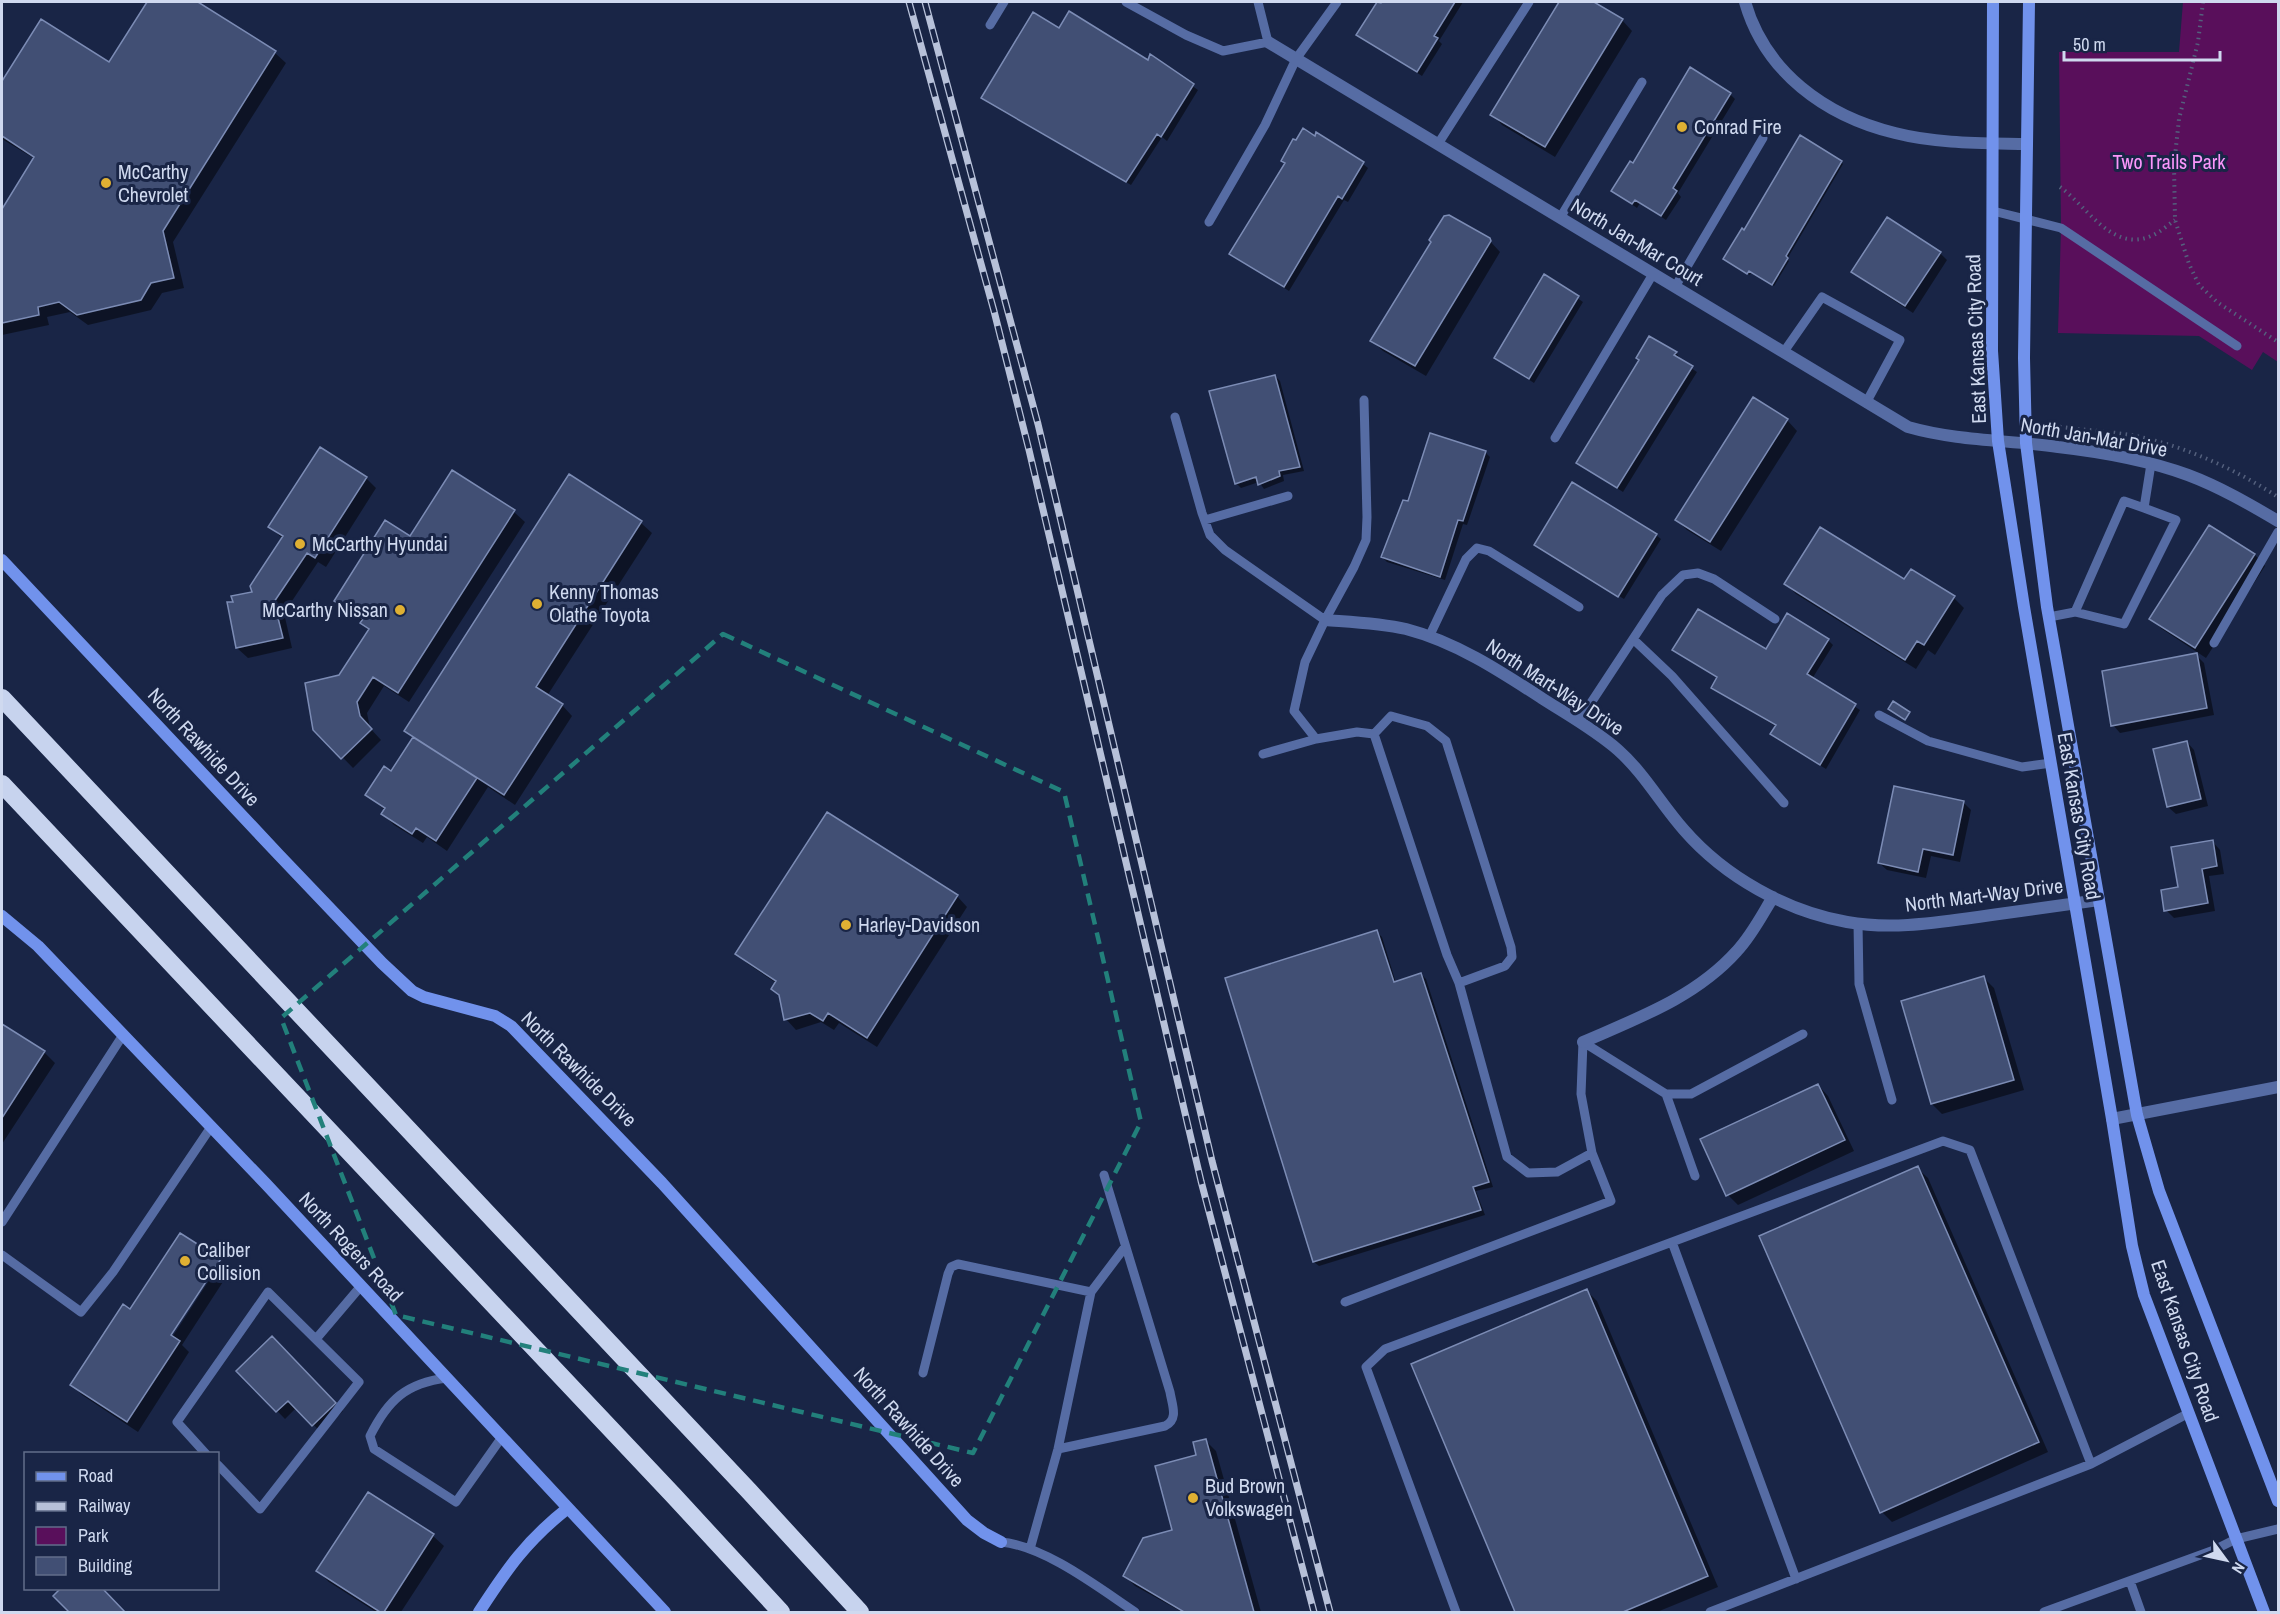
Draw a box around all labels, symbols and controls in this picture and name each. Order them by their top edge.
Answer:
scale bar [2064,24,2220,62]
text: 50 m [2073,32,2106,57]
place label: Conrad Fire [1694,113,1782,140]
marker: Conrad Fire [1675,120,1689,134]
park label: Two Trails Park [2112,148,2226,175]
place label: McCarthy Chevrolet [118,158,189,208]
marker: McCarthy Chevrolet [99,176,113,190]
street label: North Jan-Mar Court [1566,192,1709,292]
street label: East Kansas City Road [1959,254,1992,424]
street label: North Jan-Mar Drive [2019,410,2170,463]
place label: McCarthy Hyundai [312,530,448,557]
marker: McCarthy Hyundai [293,537,307,551]
place label: Kenny Thomas Olathe Toyota [549,578,659,628]
place label: McCarthy Nissan [262,596,388,623]
marker: Kenny Thomas Olathe Toyota [530,597,544,611]
marker: McCarthy Nissan [393,603,407,617]
street label: North Mart-Way Drive [1481,632,1629,741]
street label: North Rawhide Drive [142,681,266,812]
street label: East Kansas City Road [2051,730,2108,902]
street label: North Mart-Way Drive [1903,871,2064,918]
place label: Harley-Davidson [858,911,980,938]
marker: Harley-Davidson [839,918,853,932]
street label: North Rawhide Drive [516,1005,643,1132]
street label: North Rogers Road [293,1186,409,1308]
place label: Caliber Collision [197,1236,261,1286]
marker: Caliber Collision [178,1254,192,1268]
street label: East Kansas City Road [2145,1256,2226,1425]
street label: North Rawhide Drive [848,1361,971,1493]
legend [24,1452,219,1590]
text: Road [78,1463,113,1488]
place label: Bud Brown Volkswagen [1205,1472,1293,1522]
marker: Bud Brown Volkswagen [1186,1491,1200,1505]
text: Railway [78,1493,131,1518]
text: Park [78,1523,109,1548]
north arrow [2196,1530,2256,1590]
text: Building [78,1553,133,1578]
text: N [2227,1558,2250,1578]

